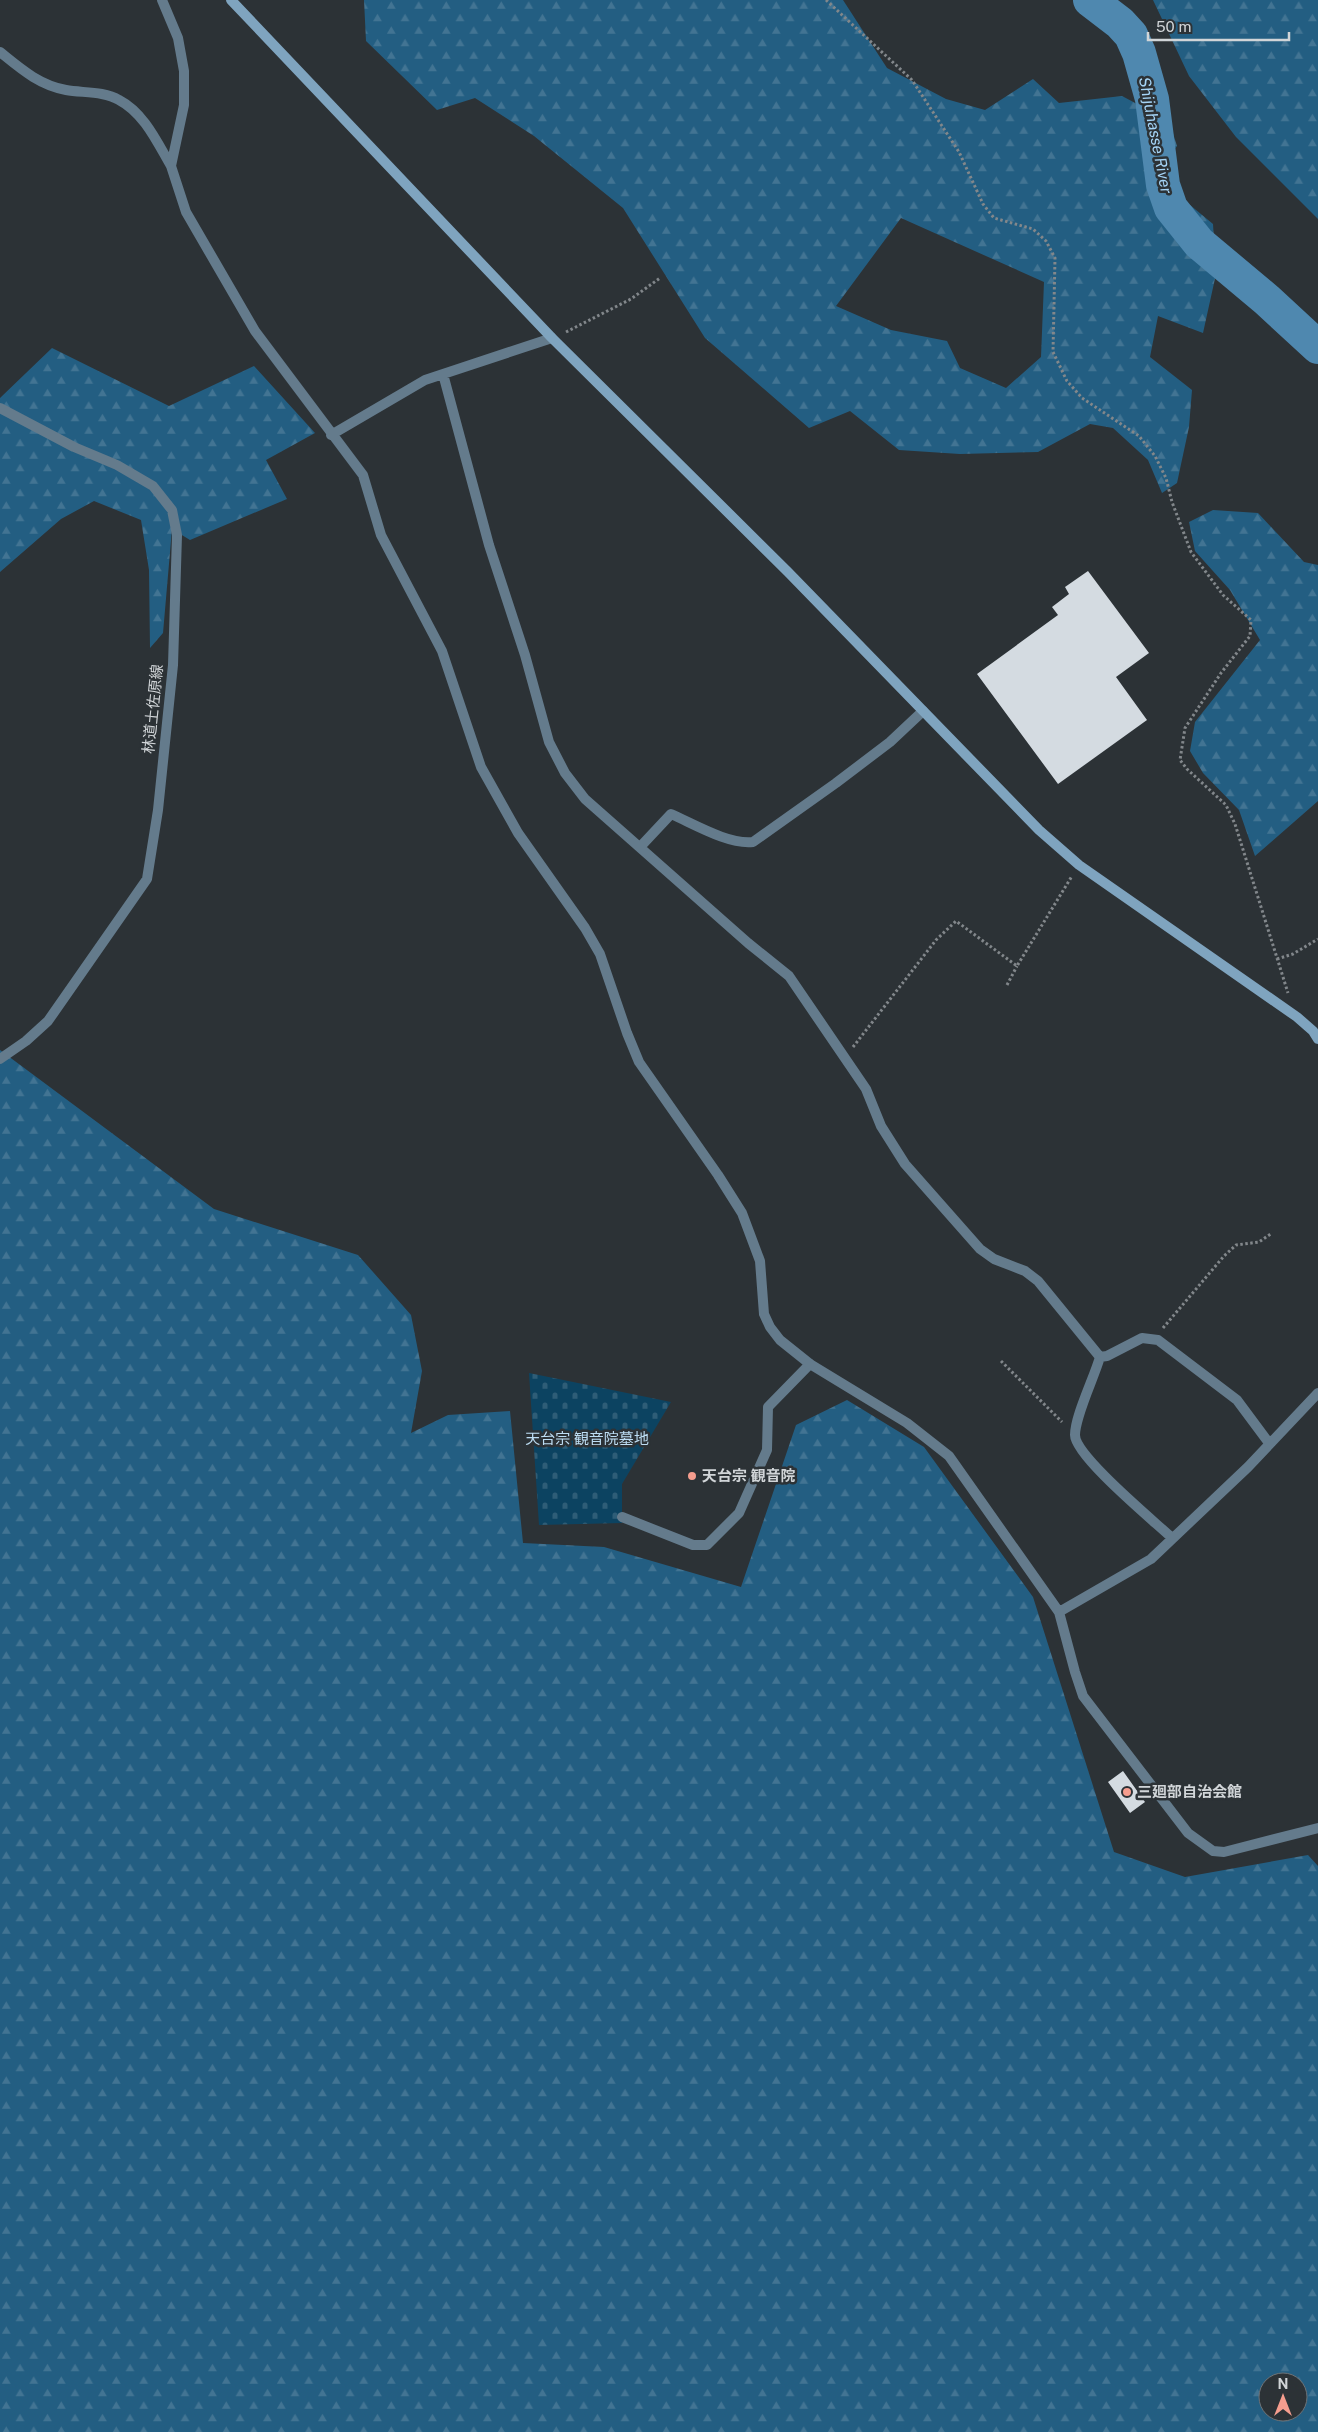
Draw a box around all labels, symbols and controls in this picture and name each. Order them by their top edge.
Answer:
scale bar [1148,10,1289,42]
text: 50 m [1156,18,1191,35]
water label: Shijuhasse River [1135,75,1176,196]
street label: 林道土佐原線 [139,663,166,755]
park label: 天台宗 観音院墓地 [525,1430,649,1447]
place label: 天台宗 観音院 [702,1467,795,1484]
marker: 天台宗 観音院 [686,1470,698,1482]
place label: 三廻部自治会館 [1137,1783,1242,1800]
marker: 三廻部自治会館 [1121,1786,1133,1798]
north arrow [1258,2372,1308,2422]
text: N [1278,2376,1288,2392]

